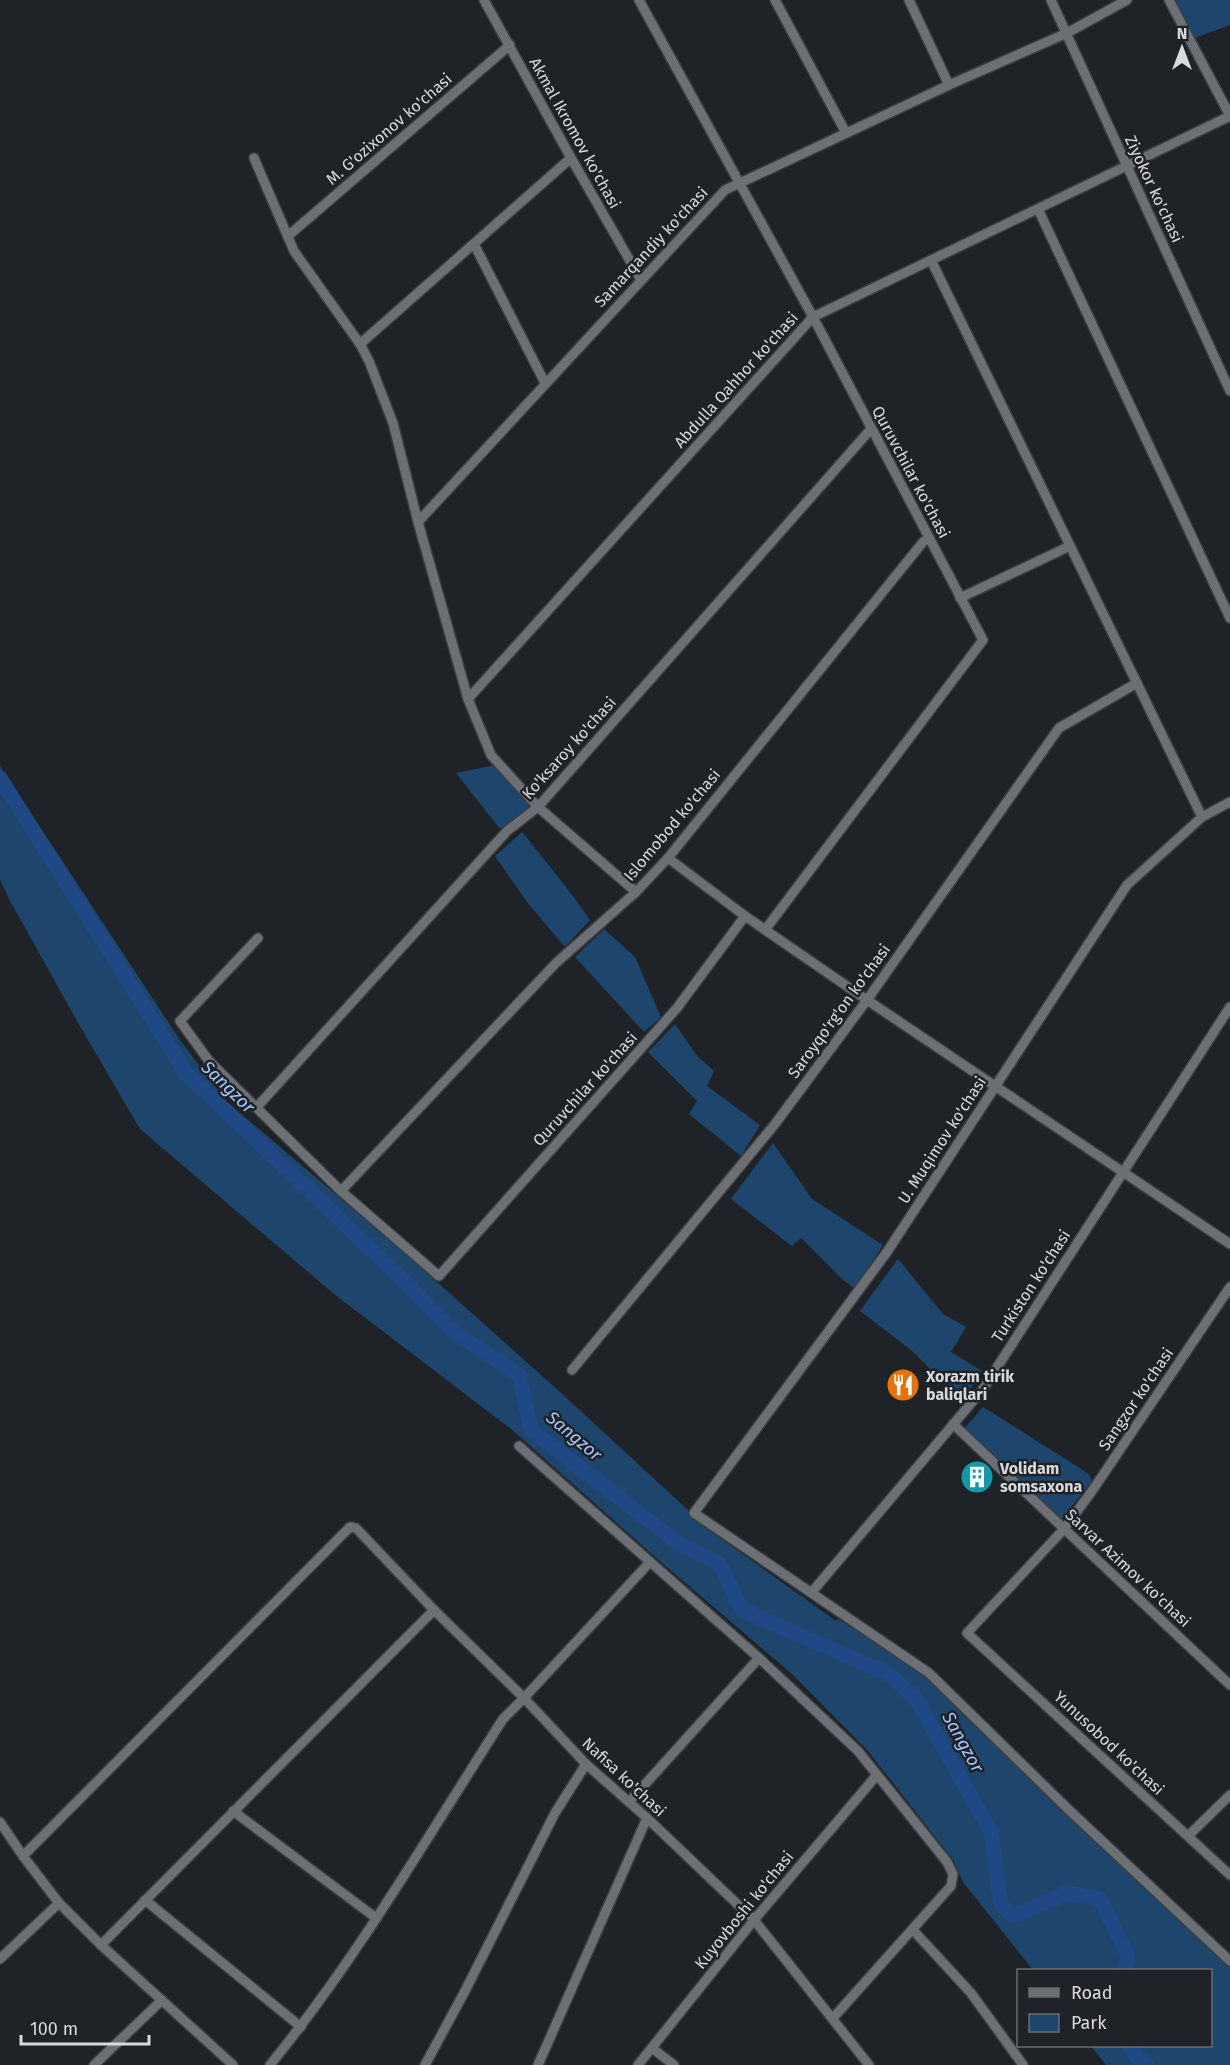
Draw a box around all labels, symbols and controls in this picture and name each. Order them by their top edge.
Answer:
north arrow [1152,18,1212,78]
text: N [1177,24,1187,43]
street label: Akmal Ikromov ko'chasi [526,54,624,212]
street label: M. G'ozixonov ko'chasi [322,69,456,189]
street label: Ziyokor ko'chasi [1121,132,1187,246]
street label: Samarqandiy ko'chasi [590,183,712,311]
street label: Abdulla Qahhor ko'chasi [670,308,802,452]
street label: Quruvchilar ko'chasi [868,403,954,541]
street label: Ko'ksaroy ko'chasi [518,693,620,803]
street label: Islomobod ko'chasi [620,765,724,885]
street label: Saroyqo'rg'on ko'chasi [784,940,894,1082]
street label: Quruvchilar ko'chasi [529,1028,641,1150]
water label: Sangzor [196,1056,260,1119]
street label: U. Muqimov ko'chasi [894,1073,990,1207]
street label: Turkiston ko'chasi [988,1226,1074,1346]
street label: Sangzor ko'chasi [1095,1344,1177,1454]
restaurant icon: Xorazm tirik baliqlari [885,1367,921,1403]
place label: Xorazm tirik baliqlari [925,1367,1014,1404]
water label: Sangzor [541,1406,607,1466]
building icon: Volidam somsaxona [959,1459,995,1495]
place label: Volidam somsaxona [999,1459,1082,1496]
street label: Sarvar Azimov ko'chasi [1061,1505,1195,1631]
street label: Yunusobod ko'chasi [1050,1687,1168,1799]
water label: Sangzor [937,1707,989,1777]
street label: Nafisa ko'chasi [578,1733,670,1821]
street label: Kuyovboshi ko'chasi [691,1847,797,1973]
legend [1017,1969,1212,2047]
text: Road [1071,1982,1113,2004]
scale bar [21,2008,148,2046]
text: Park [1071,2012,1107,2034]
text: 100 m [30,2018,78,2040]

